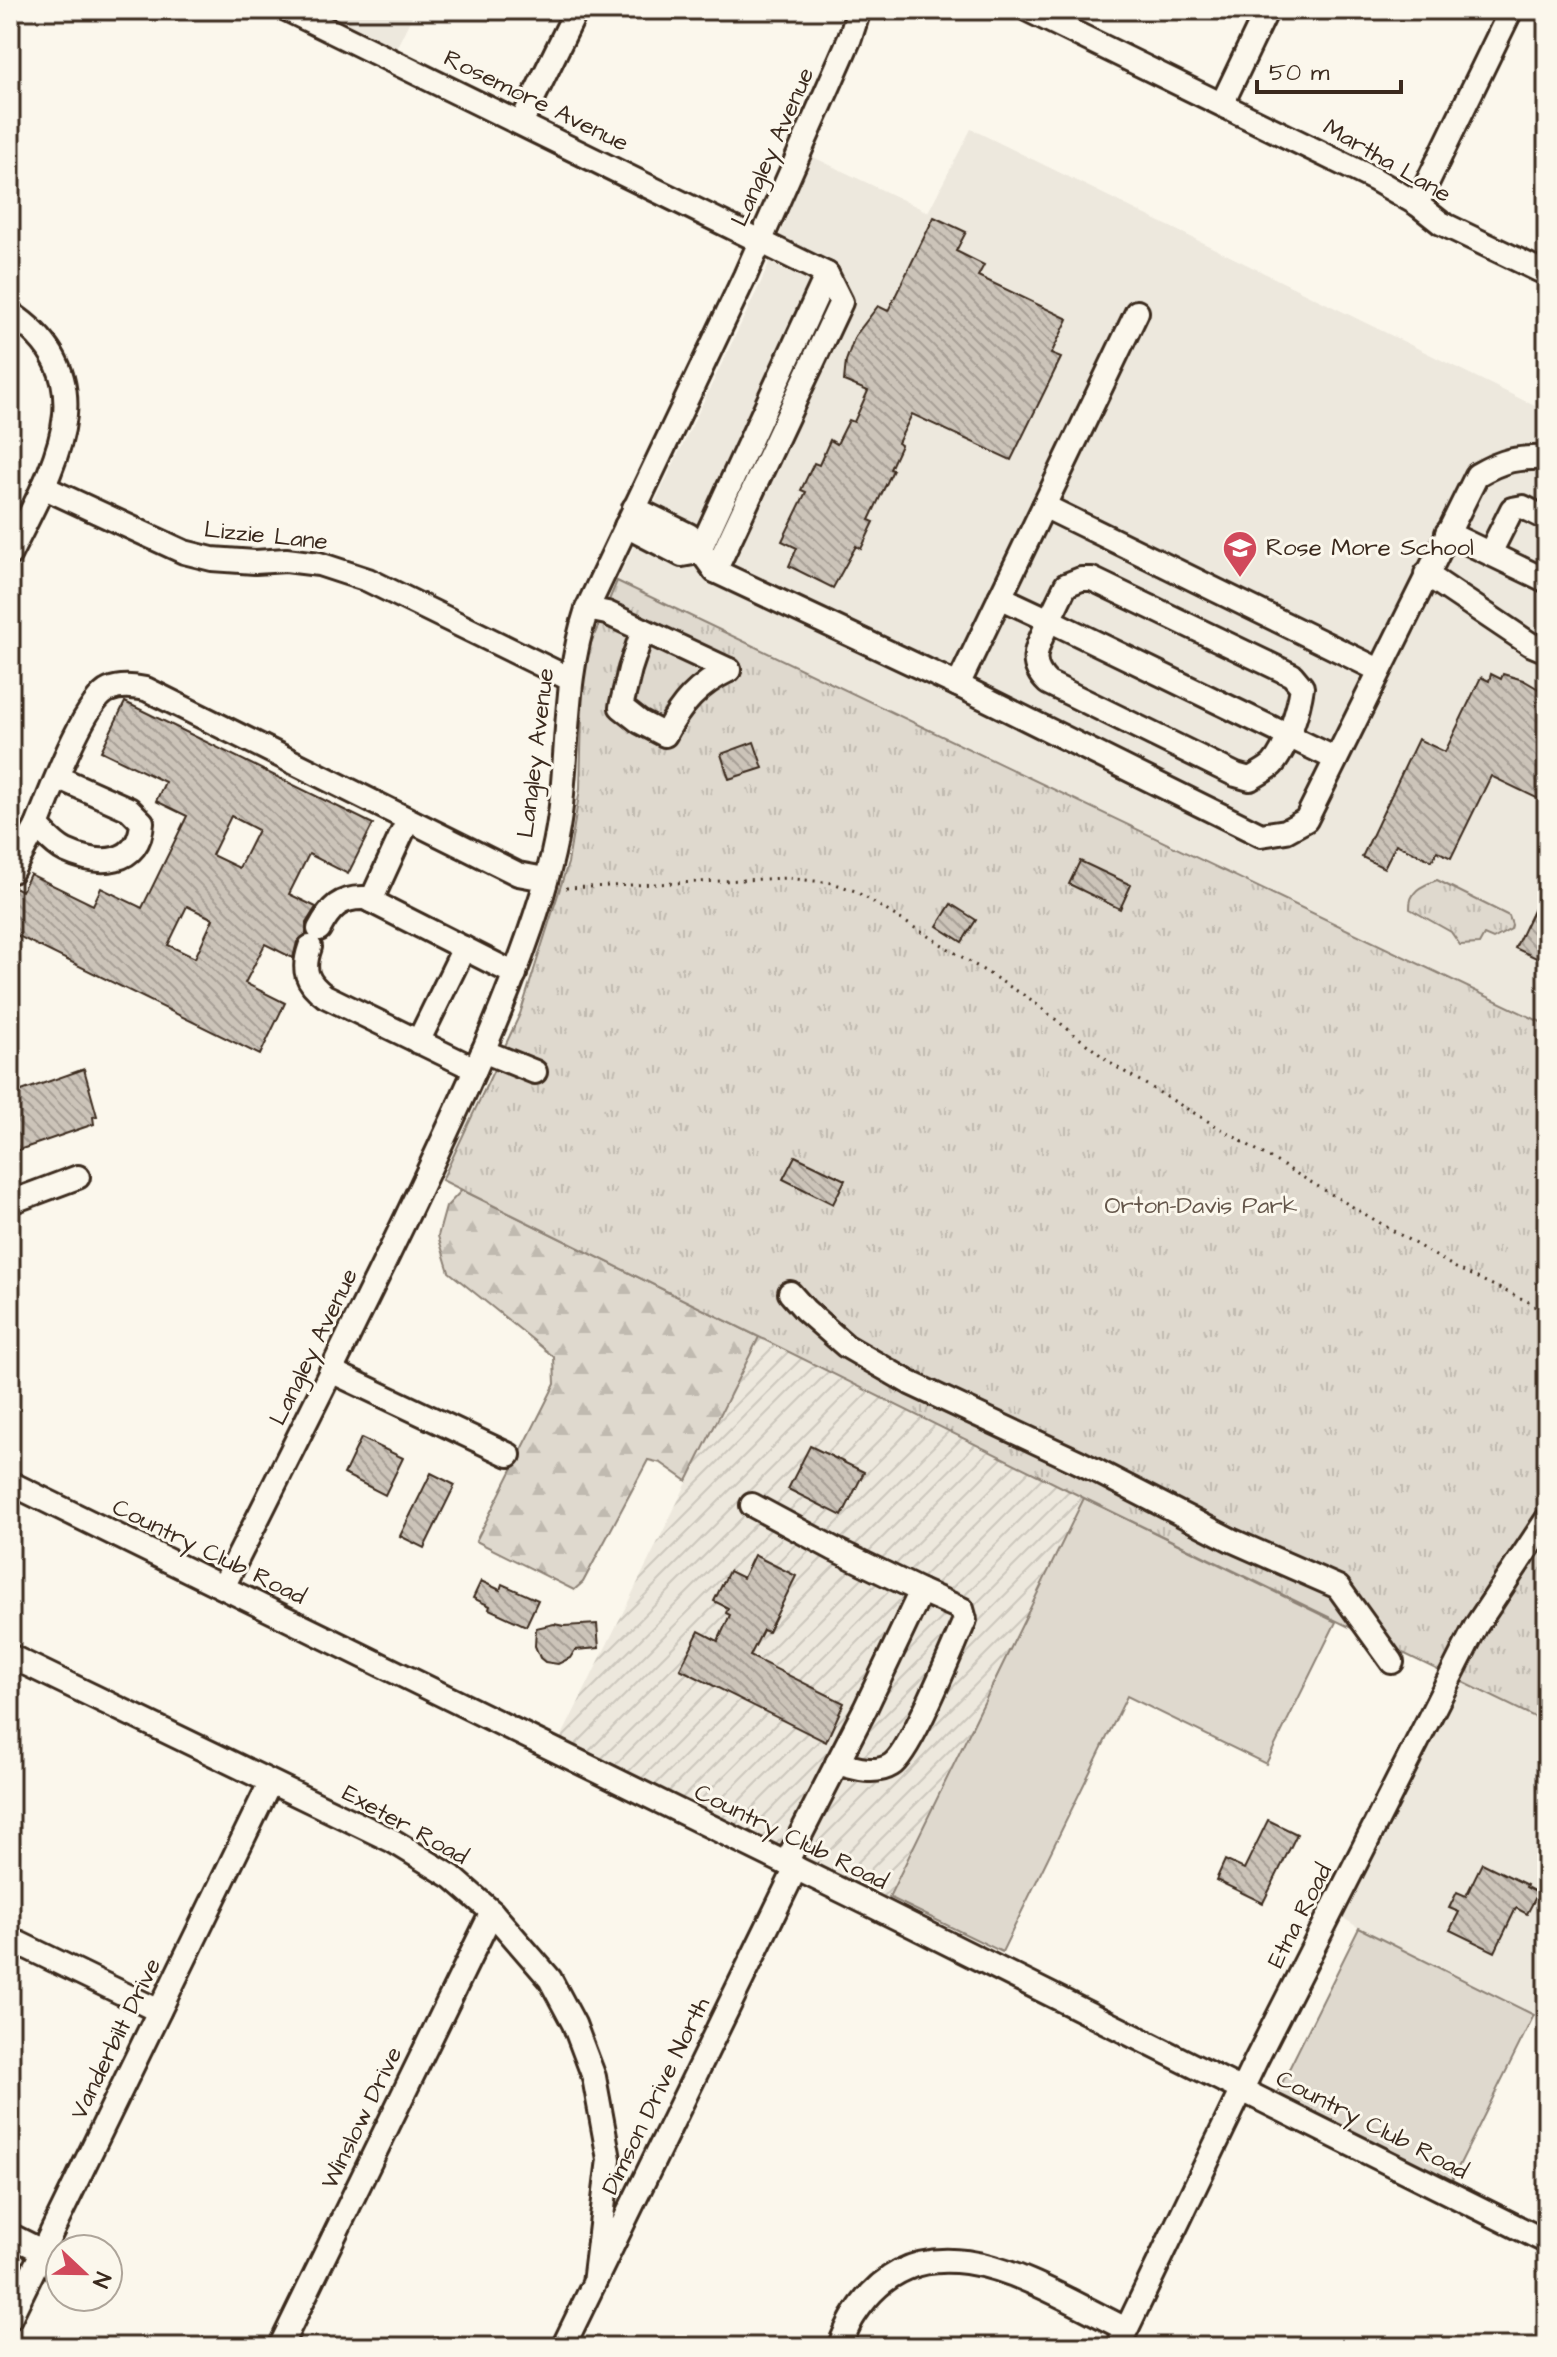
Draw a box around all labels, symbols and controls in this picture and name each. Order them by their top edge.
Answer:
street label: Rosemore Avenue [438,42,634,160]
scale bar [1257,44,1401,94]
text: 50 m [1269,56,1330,90]
street label: Langley Avenue [723,62,824,232]
street label: Martha Lane [1317,111,1457,211]
street label: Lizzie Lane [203,513,329,559]
school or university icon: Rose More School [1221,529,1259,579]
place label: Rose More School [1266,531,1474,565]
street label: Langley Avenue [509,666,564,840]
park label: Orton-Davis Park [1105,1189,1298,1223]
street label: Langley Avenue [261,1263,368,1432]
street label: Country Club Road [106,1490,312,1615]
street label: Country Club Road [688,1775,894,1900]
street label: Exeter Road [336,1776,474,1874]
street label: Etna Road [1259,1858,1341,1974]
street label: Vanderbilt Drive [62,1953,170,2125]
street label: Dimson Drive North [593,1991,719,2200]
street label: Winslow Drive [313,2041,411,2195]
street label: Country Club Road [1270,2062,1474,2189]
north arrow [44,2233,124,2313]
text: N [84,2268,118,2292]

